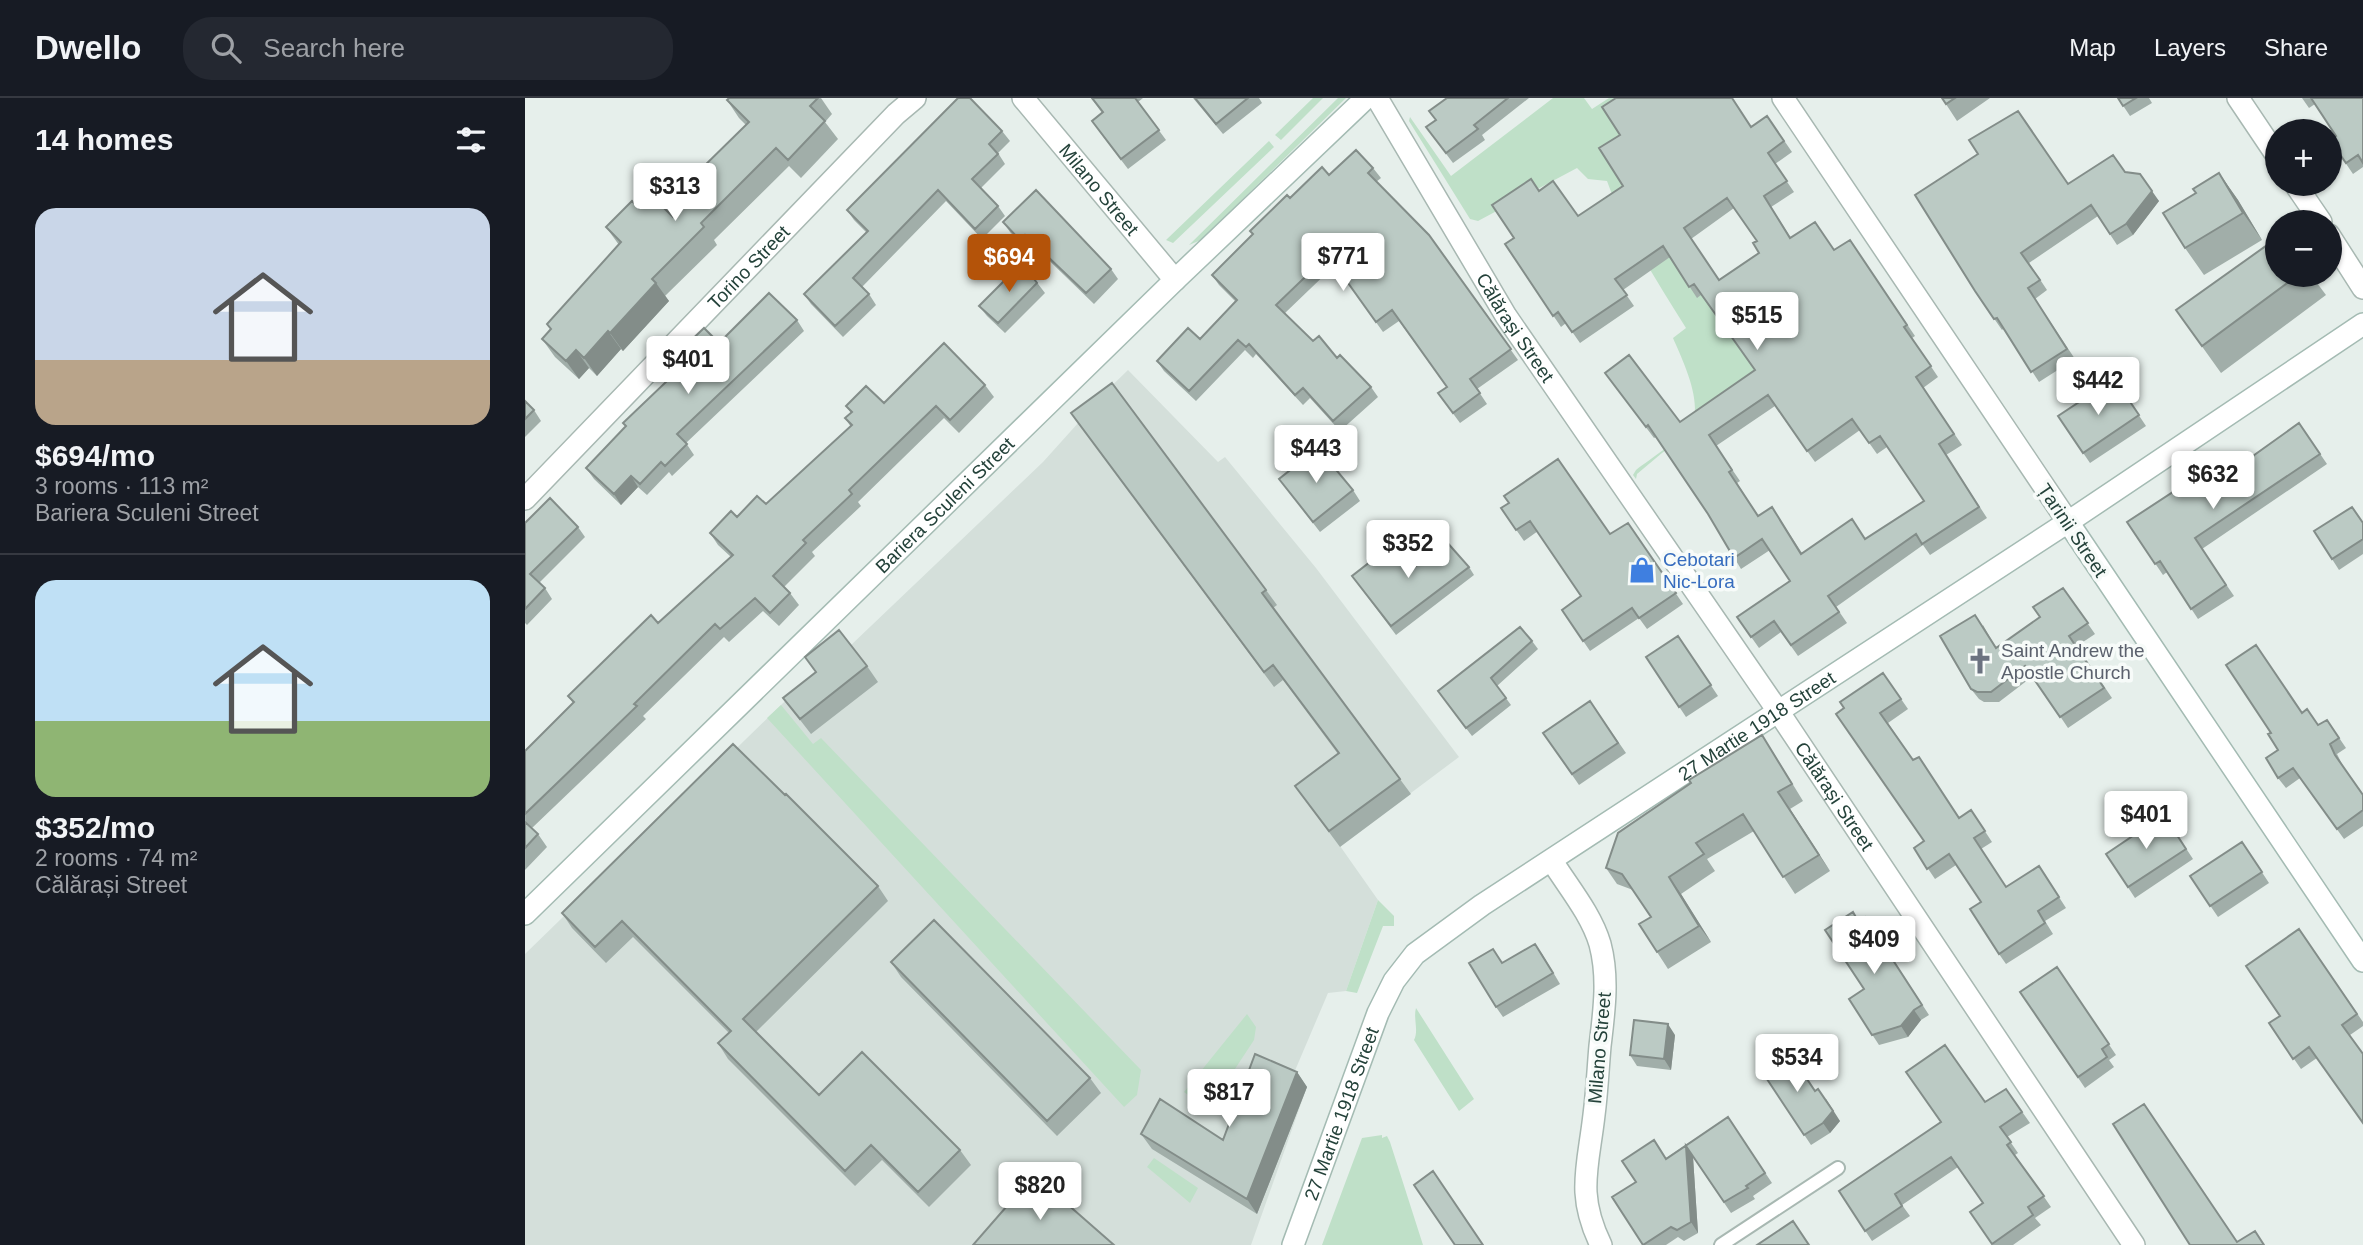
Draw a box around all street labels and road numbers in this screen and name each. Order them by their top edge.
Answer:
street label: Milano Street [1055,140,1143,240]
street label: Torino Street [704,221,794,314]
street label: Călărași Street [1472,269,1559,387]
street label: Bariera Sculeni Street [871,433,1019,577]
street label: Țarinii Street [2034,480,2112,581]
street label: 27 Martie 1918 Street [1674,667,1840,785]
street label: Călărași Street [1791,738,1878,855]
street label: Milano Street [1584,991,1615,1105]
street label: 27 Martie 1918 Street [1300,1024,1383,1203]

